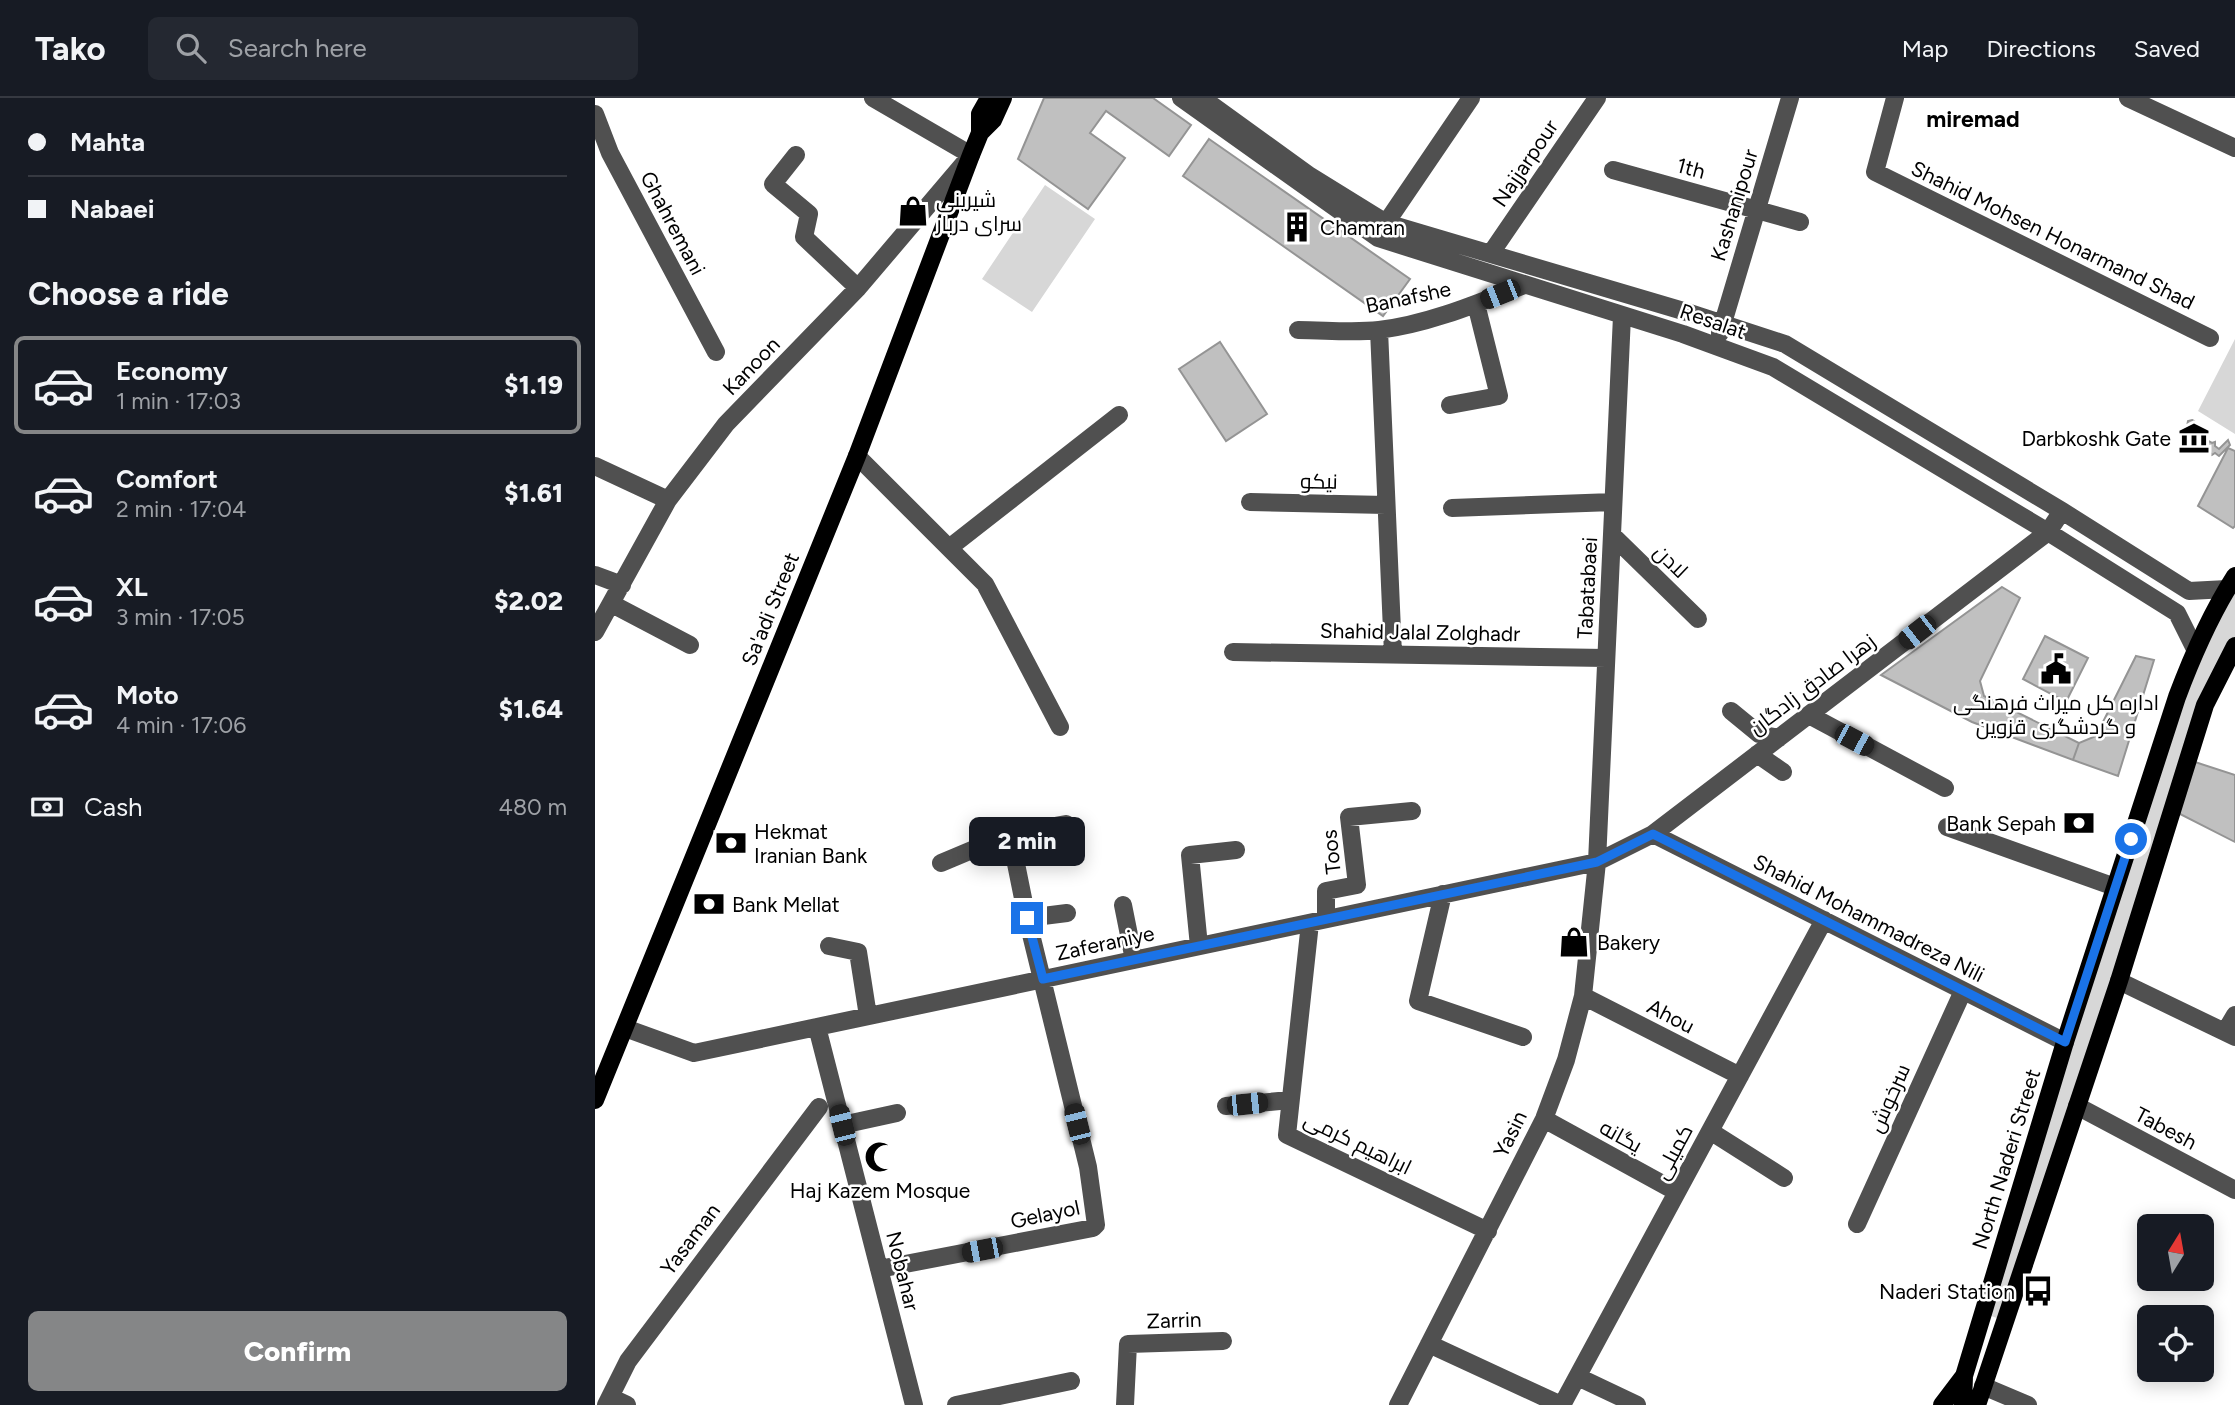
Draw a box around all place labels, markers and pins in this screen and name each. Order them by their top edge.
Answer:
place label: شیرینی سرای دربار [935,187,1022,237]
shop icon: شیرینی سرای دربار [896,194,930,228]
building icon: Chamran [1280,210,1314,244]
place label: Chamran [1320,215,1405,240]
museum icon: Darbkoshk Gate [2177,421,2211,455]
place label: Darbkoshk Gate [2021,426,2171,451]
public building icon: اداره کل میراث فرهنگی و گردشگری قزوین [2039,652,2073,686]
place label: اداره کل میراث فرهنگی و گردشگری قزوین [1953,690,2159,740]
bank icon: Bank Sepah [2062,806,2096,840]
place label: Bank Sepah [1946,811,2056,836]
place label: Hekmat Iranian Bank [754,819,868,868]
bank icon: Hekmat Iranian Bank [714,826,748,860]
bank icon: Bank Mellat [692,887,726,921]
place label: Bank Mellat [732,892,840,917]
shop icon: Bakery [1557,925,1591,959]
place label: Bakery [1597,930,1660,955]
mosque icon: Haj Kazem Mosque [863,1140,897,1174]
place label: Haj Kazem Mosque [790,1178,970,1203]
bus stop icon: Naderi Station [2021,1274,2055,1308]
place label: Naderi Station [1879,1279,2015,1304]

